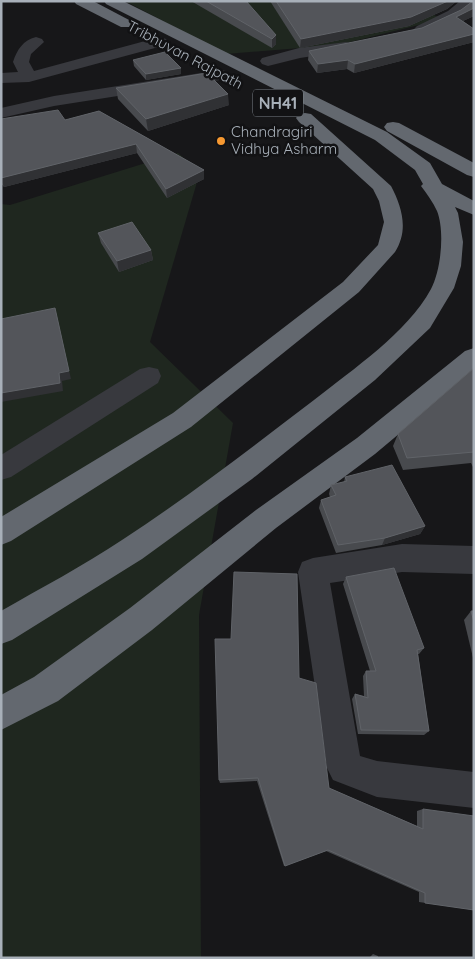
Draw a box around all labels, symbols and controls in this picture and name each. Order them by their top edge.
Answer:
street label: Tribhuvan Rajpath [124,16,246,93]
road number: NH41 [253,90,303,116]
place label: Chandragiri Vidhya Asharm [231,122,337,158]
marker: Chandragiri Vidhya Asharm [215,135,227,147]

